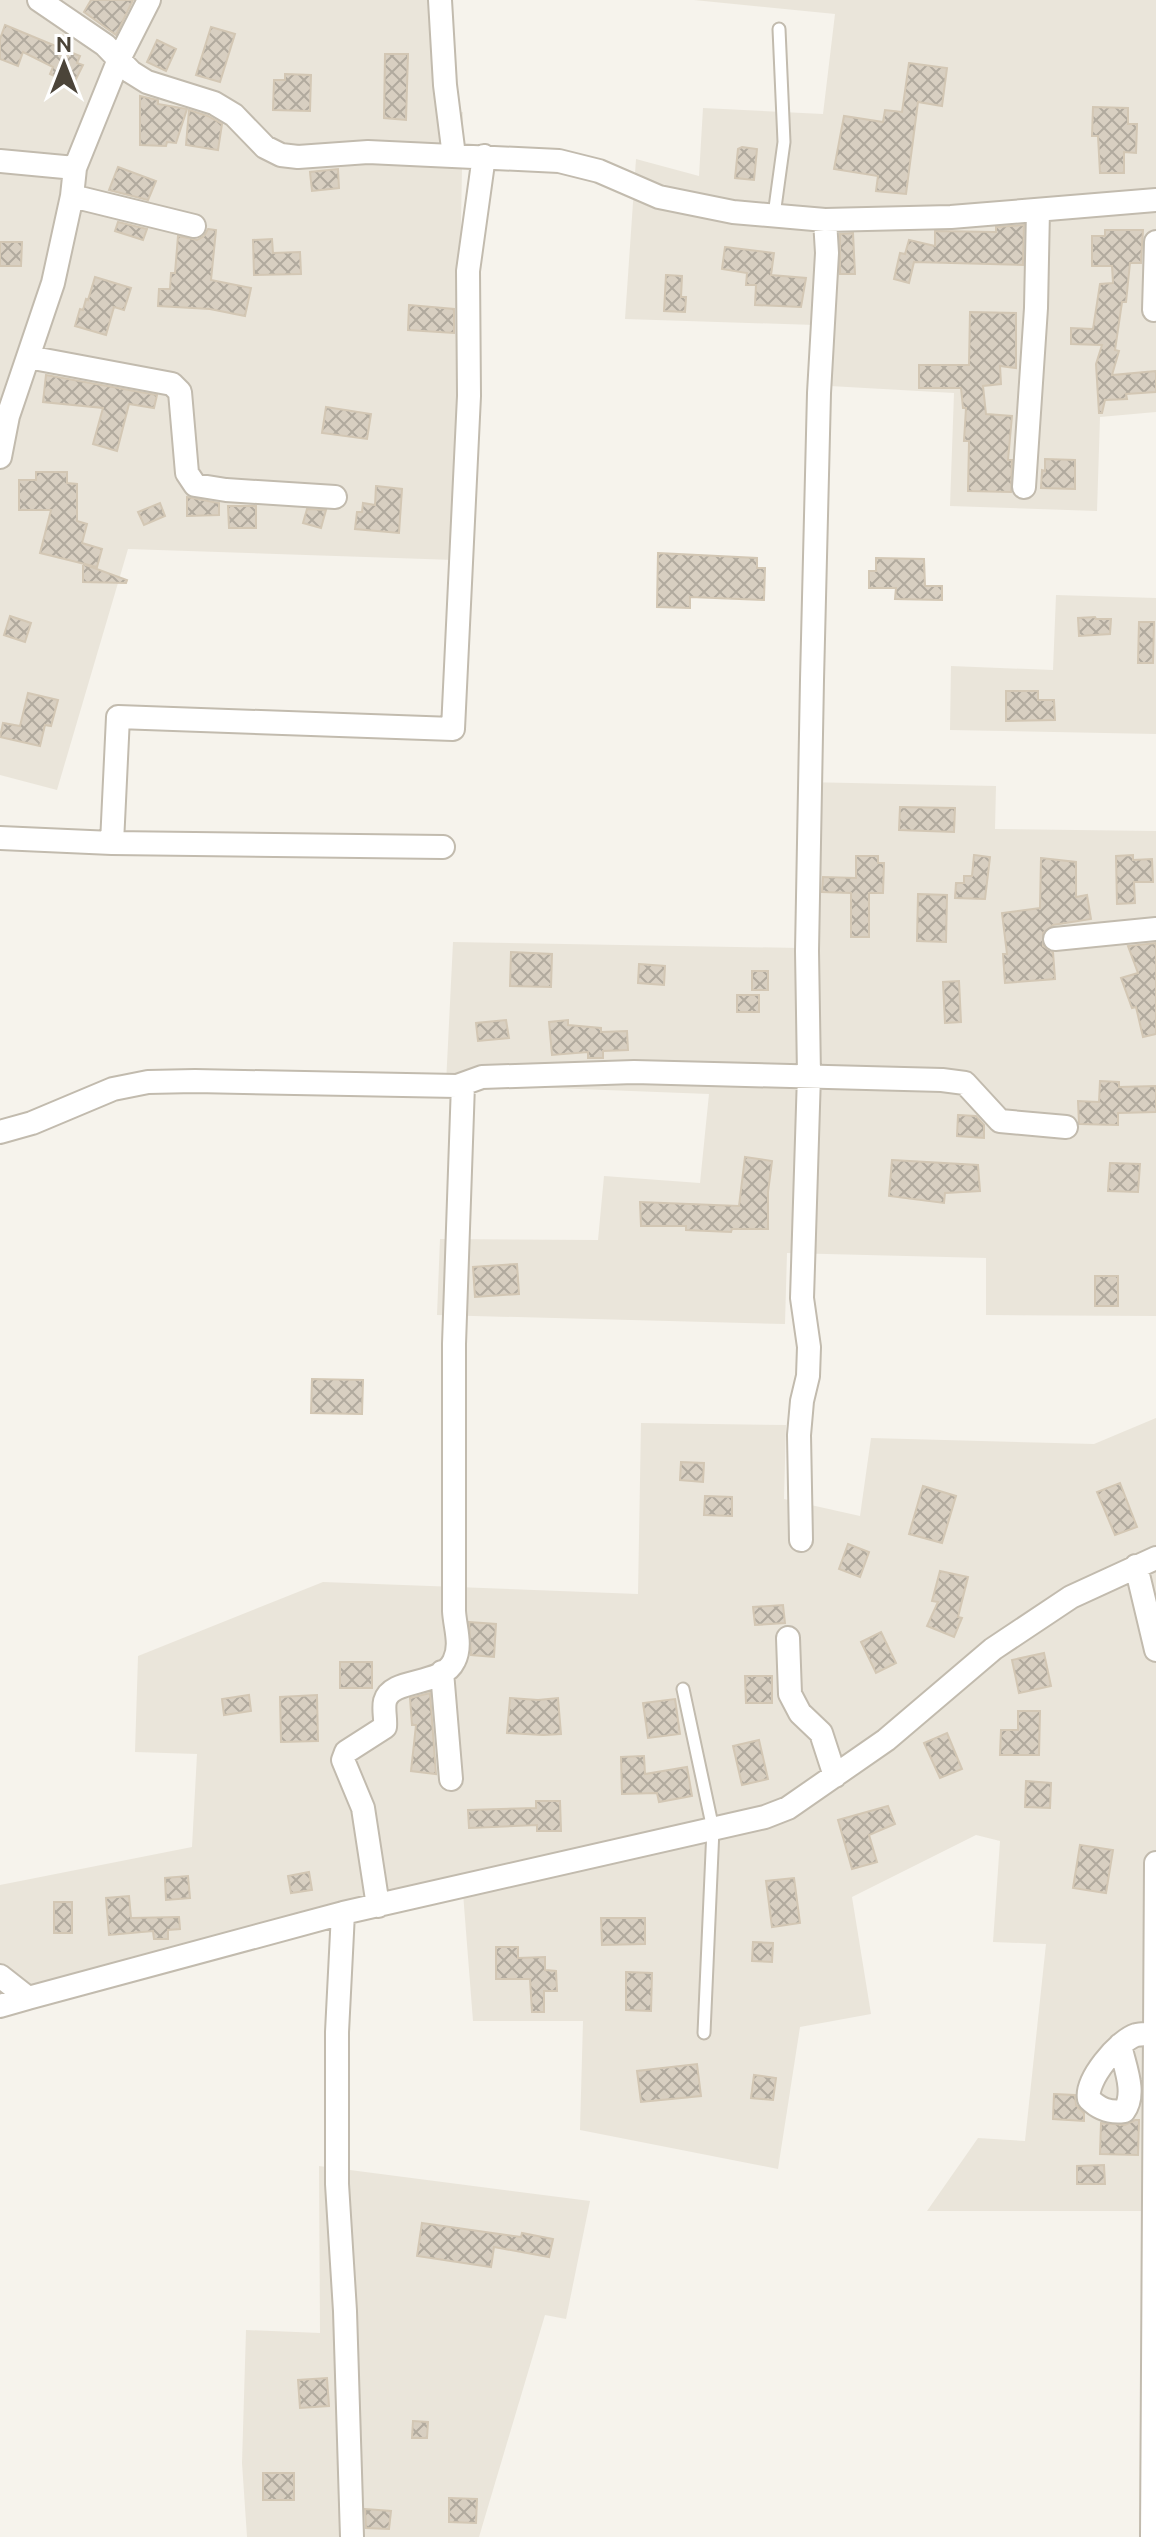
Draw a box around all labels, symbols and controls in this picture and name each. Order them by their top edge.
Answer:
north arrow [24,24,104,104]
text: N [56,31,72,56]

